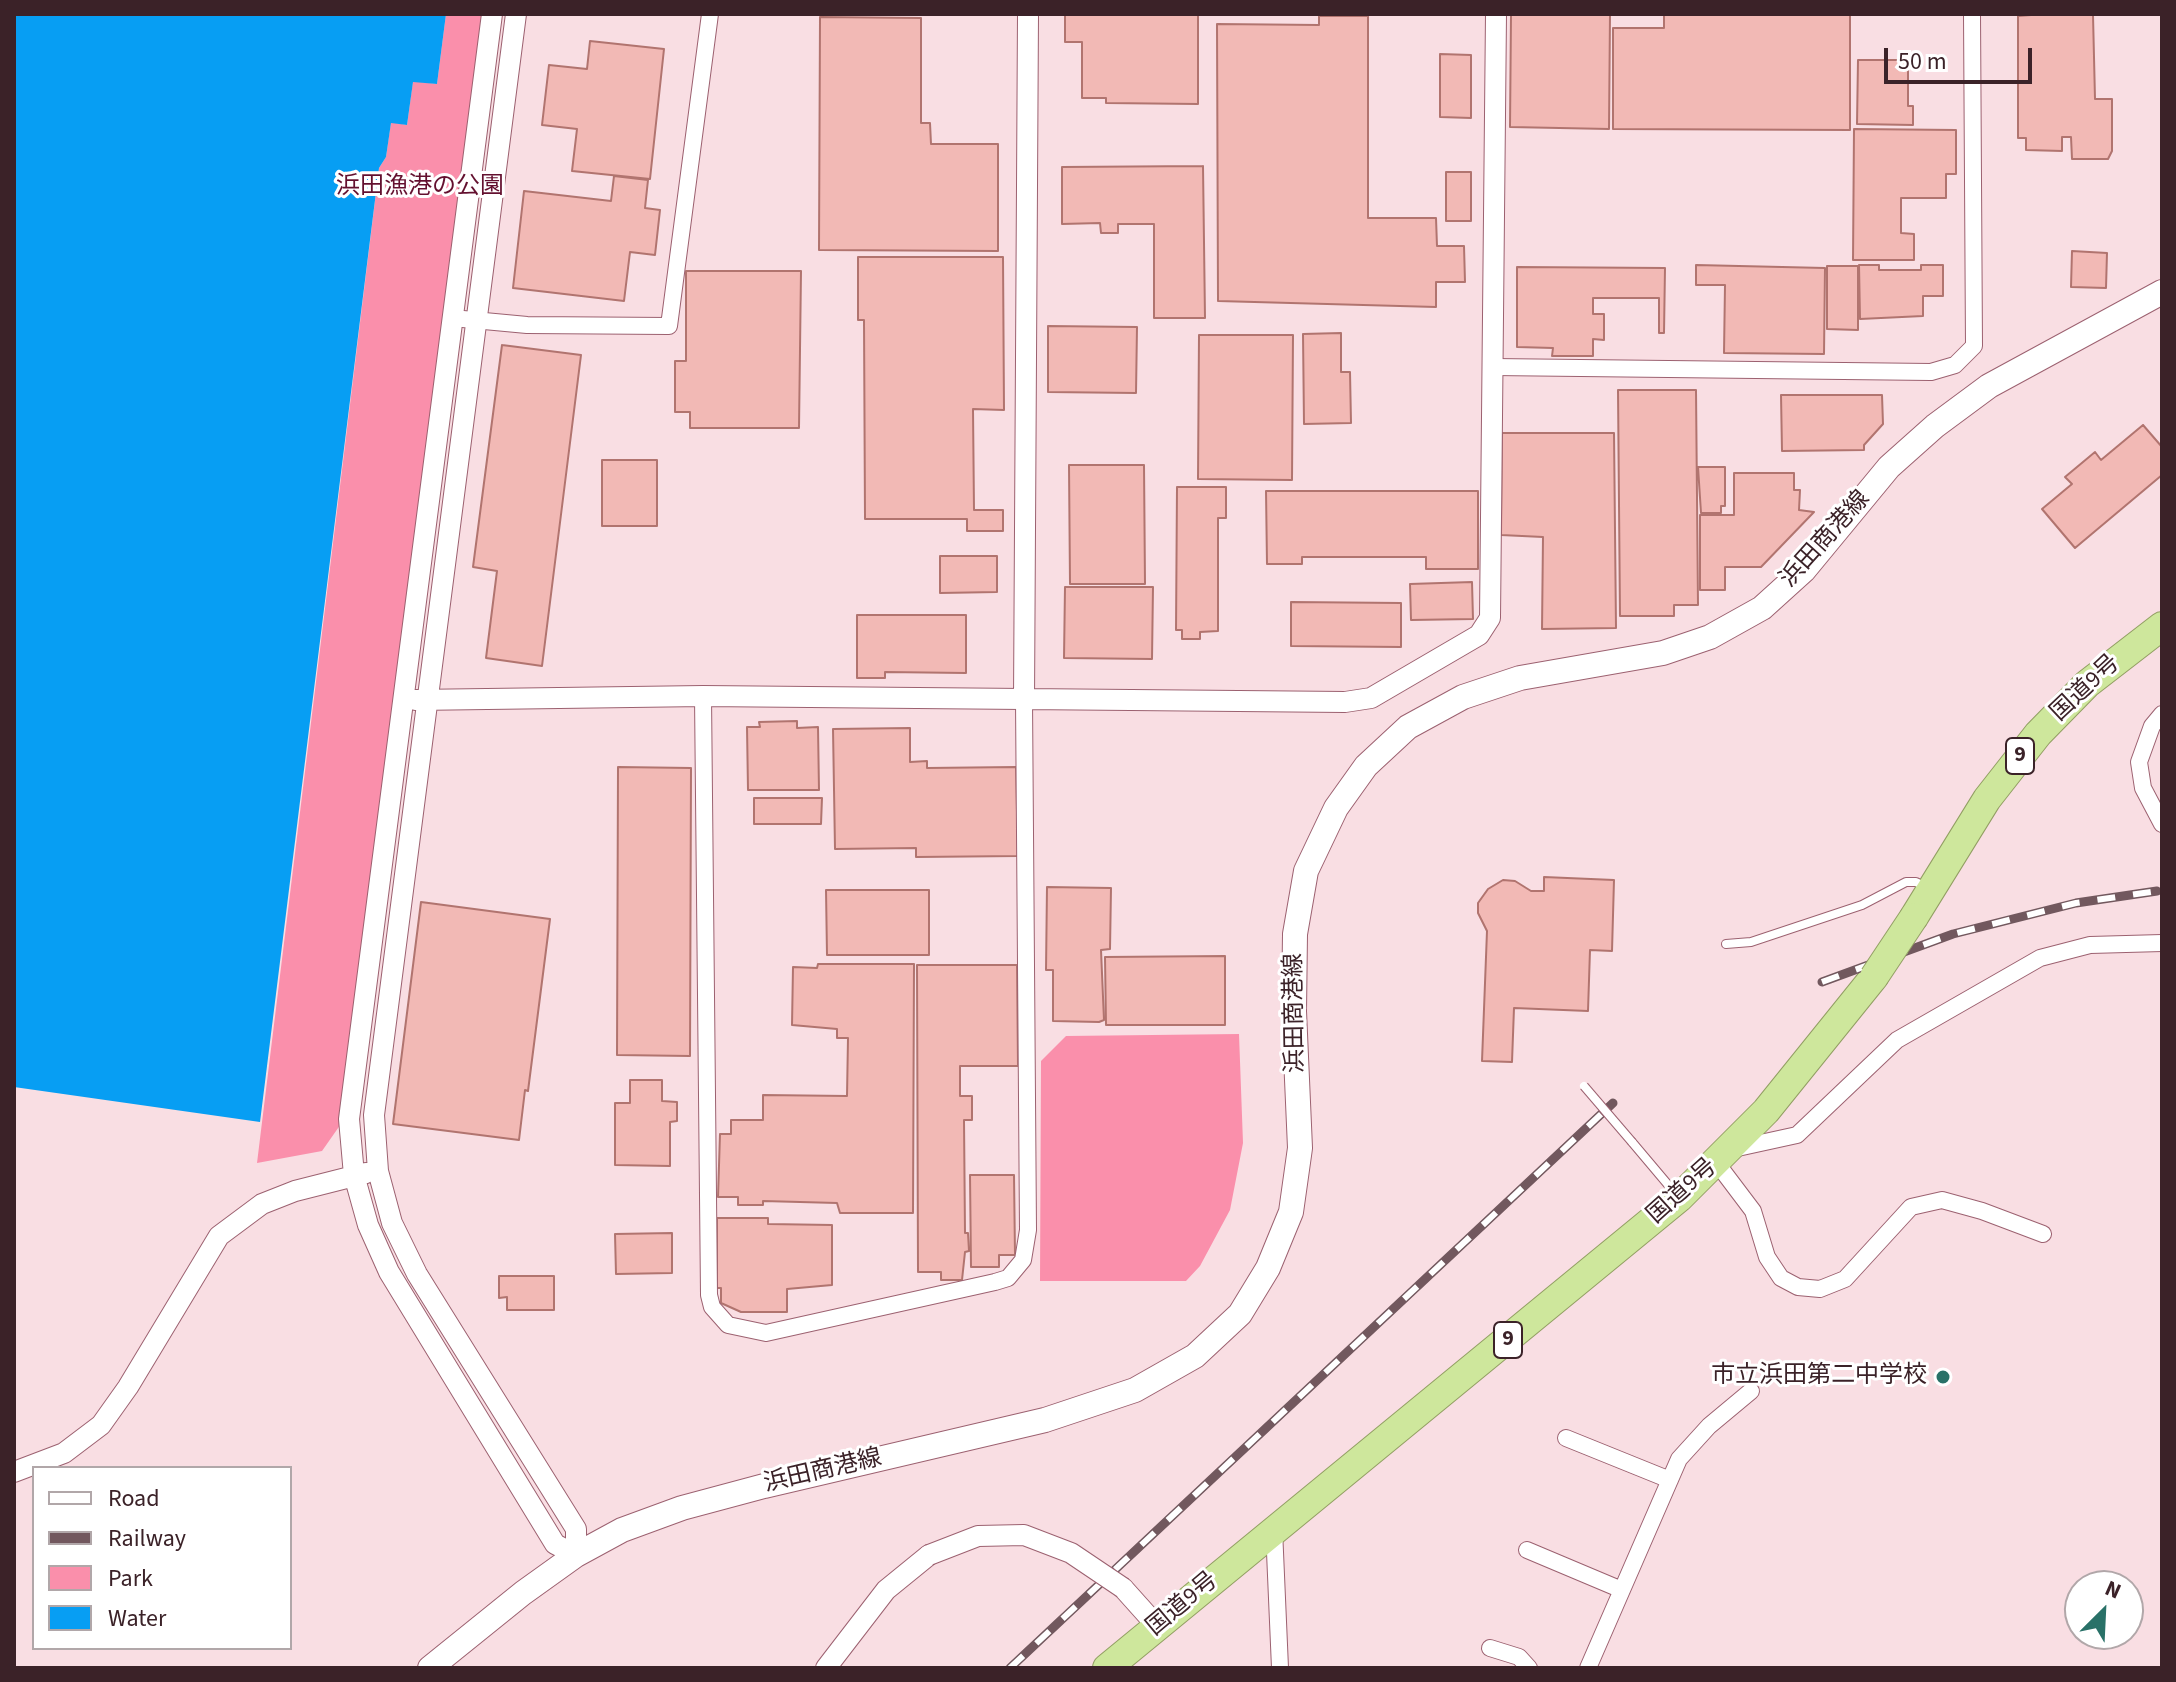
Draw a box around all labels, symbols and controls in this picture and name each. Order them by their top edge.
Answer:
scale bar [1888,32,2036,82]
text: 50 m [1898,44,1947,79]
park label: 浜田漁港の公園 [336,174,504,202]
street label: 浜田商港線 [1775,486,1877,594]
street label: 国道9号 [2045,650,2127,728]
road number: 9 [2006,738,2034,774]
street label: 浜田商港線 [1281,953,1311,1073]
street label: 国道9号 [1642,1153,1724,1231]
road number: 9 [1494,1322,1522,1358]
place label: 市立浜田第二中学校 [1711,1363,1927,1391]
marker: 市立浜田第二中学校 [1934,1368,1952,1386]
street label: 浜田商港線 [761,1444,885,1500]
legend [32,1466,292,1650]
text: Road [108,1481,160,1516]
text: Railway [108,1521,186,1556]
text: Park [108,1561,153,1596]
street label: 国道9号 [1142,1567,1224,1643]
north arrow [2064,1570,2144,1650]
text: N [2100,1572,2126,1607]
text: Water [108,1601,166,1636]

